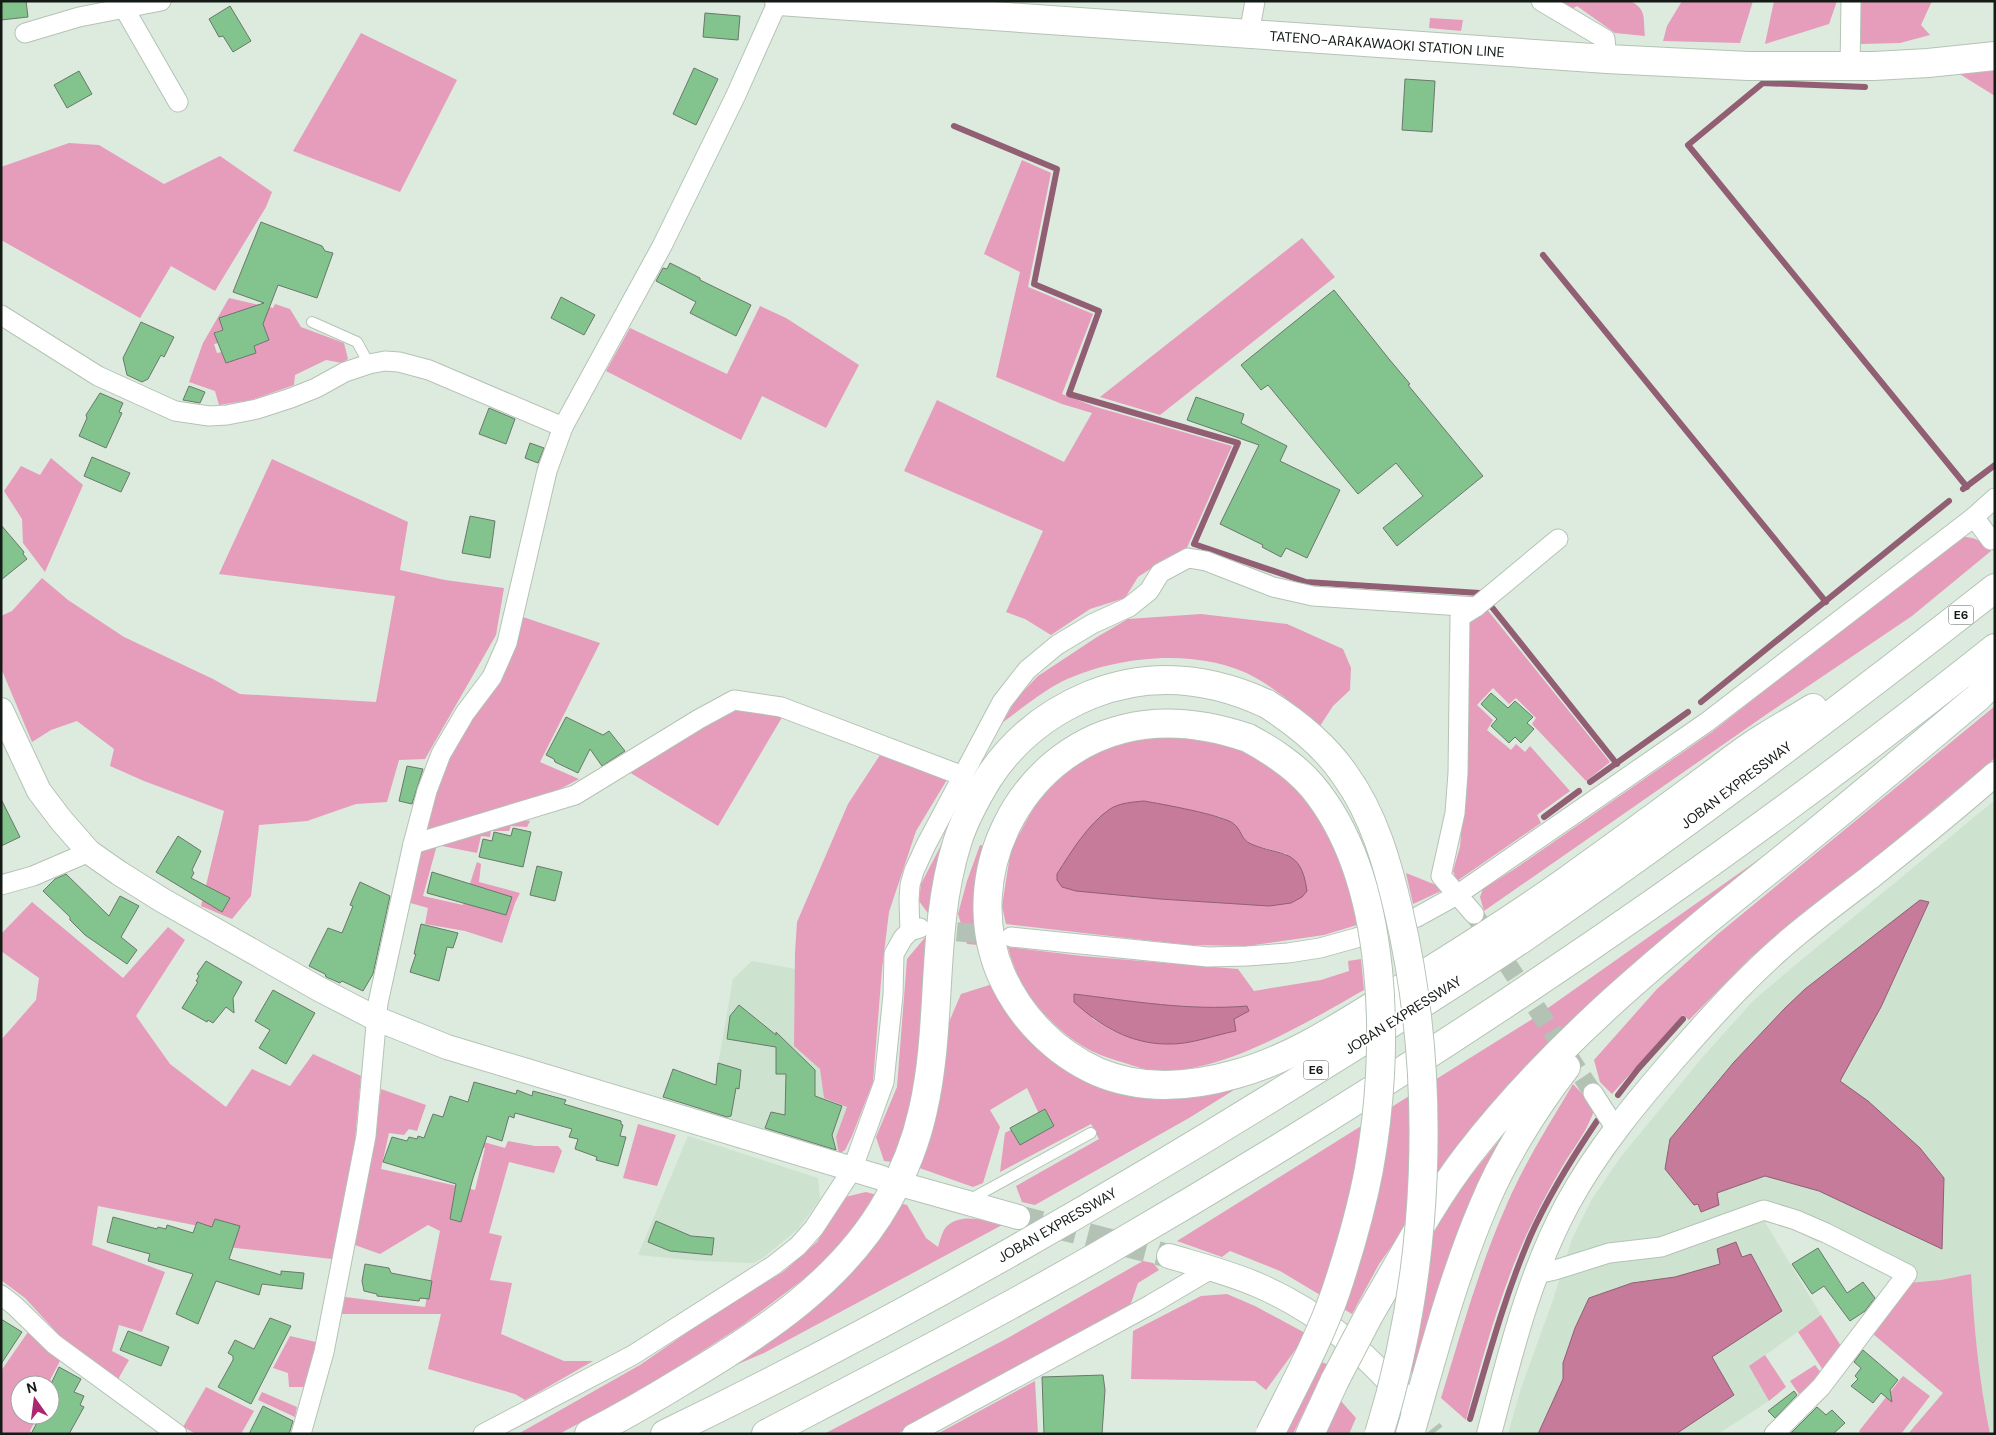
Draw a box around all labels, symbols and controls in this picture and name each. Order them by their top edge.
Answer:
street label: TATENO-ARAKAWAOKI STATION LINE [1269,27,1505,61]
road number: E6 [1948,606,1974,624]
street label: JOBAN EXPRESSWAY [1677,737,1795,833]
street label: JOBAN EXPRESSWAY [1341,972,1465,1058]
road number: E6 [1304,1060,1328,1080]
street label: JOBAN EXPRESSWAY [994,1184,1120,1266]
north arrow [10,1375,60,1425]
text: N [25,1377,39,1397]

